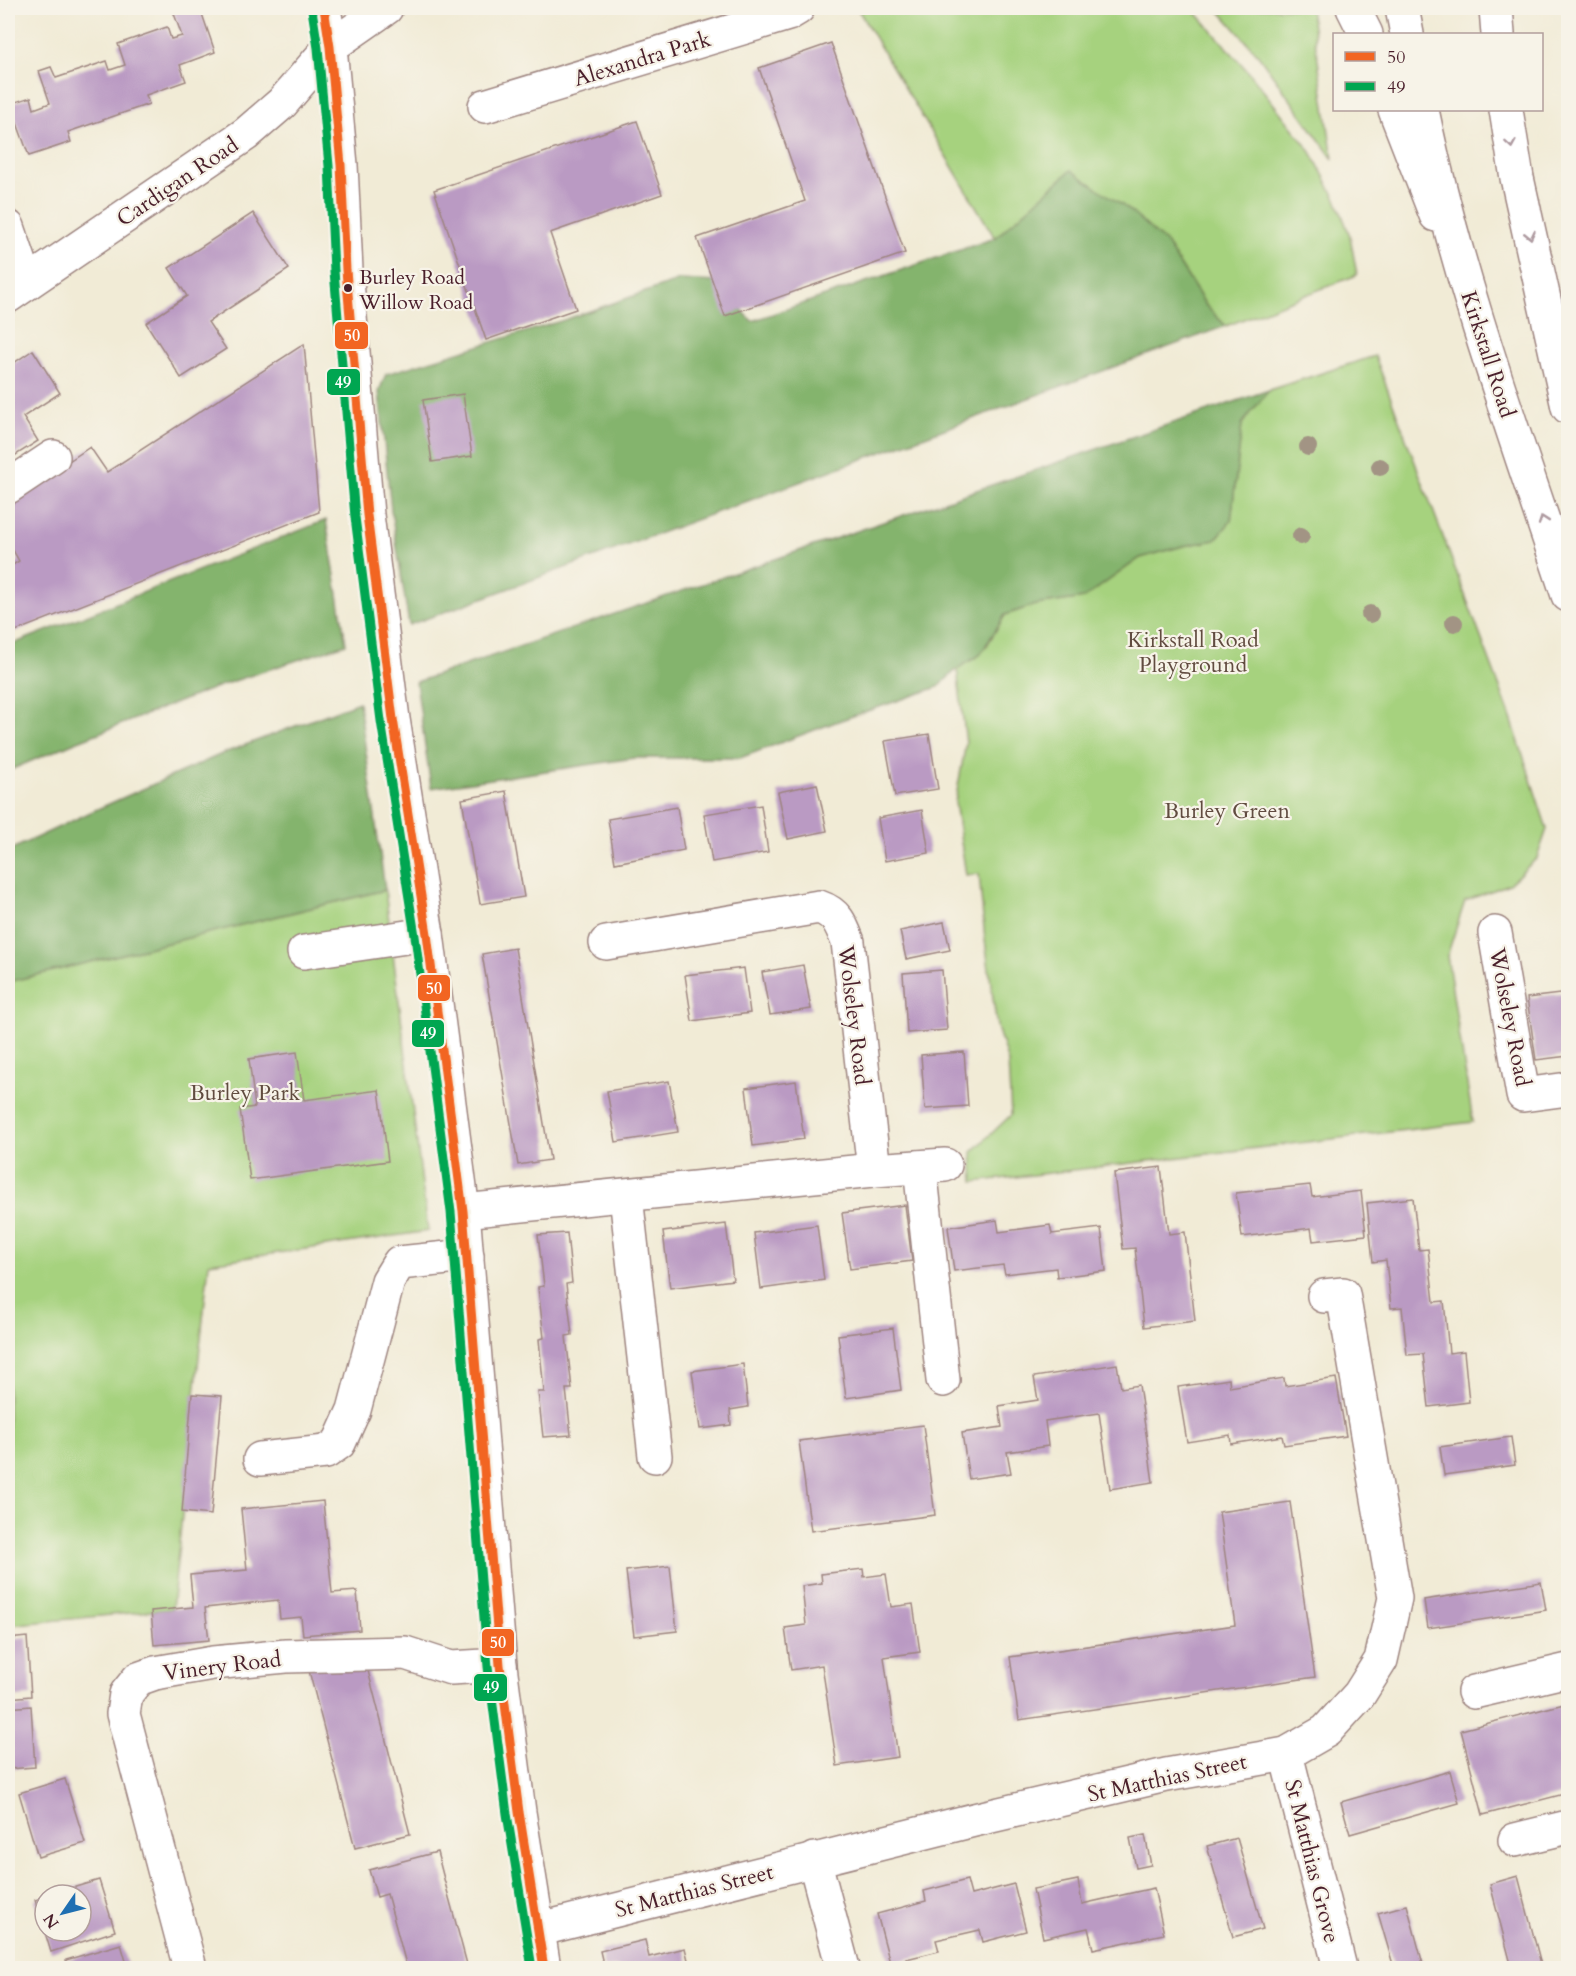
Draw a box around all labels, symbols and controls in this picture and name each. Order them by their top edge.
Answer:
street label: Alexandra Park [570,24,715,94]
legend [1333,33,1543,111]
text: 50 [1387,45,1405,70]
text: 49 [1387,75,1405,100]
street label: Cardigan Road [111,130,245,234]
one-way arrow [1504,138,1517,148]
one-way arrow [1522,229,1535,239]
place label: Burley Road Willow Road [358,264,473,316]
marker: Burley Road Willow Road [342,282,354,294]
street label: Kirkstall Road [1453,287,1523,422]
line badge: 50 [334,321,369,350]
text: 50 [344,325,360,347]
line badge: 49 [326,368,361,396]
text: 49 [335,372,351,394]
one-way arrow [1538,515,1551,526]
park label: Kirkstall Road Playground [1127,625,1259,680]
park label: Burley Green [1164,796,1291,826]
street label: Wolseley Road [830,943,877,1087]
street label: Wolseley Road [1482,944,1538,1089]
line badge: 50 [417,974,451,1002]
text: 50 [426,978,442,1000]
line badge: 49 [411,1019,445,1048]
text: 49 [420,1023,436,1045]
park label: Burley Park [190,1078,300,1108]
line badge: 50 [481,1628,515,1657]
text: 50 [490,1632,506,1654]
street label: Vinery Road [161,1644,283,1688]
line badge: 49 [473,1673,508,1702]
text: 49 [483,1677,499,1699]
street label: St Matthias Street [1085,1746,1250,1809]
street label: St Matthias Grove [1277,1776,1347,1946]
street label: St Matthias Street [612,1857,776,1925]
north arrow [33,1883,93,1943]
text: N [38,1909,65,1933]

